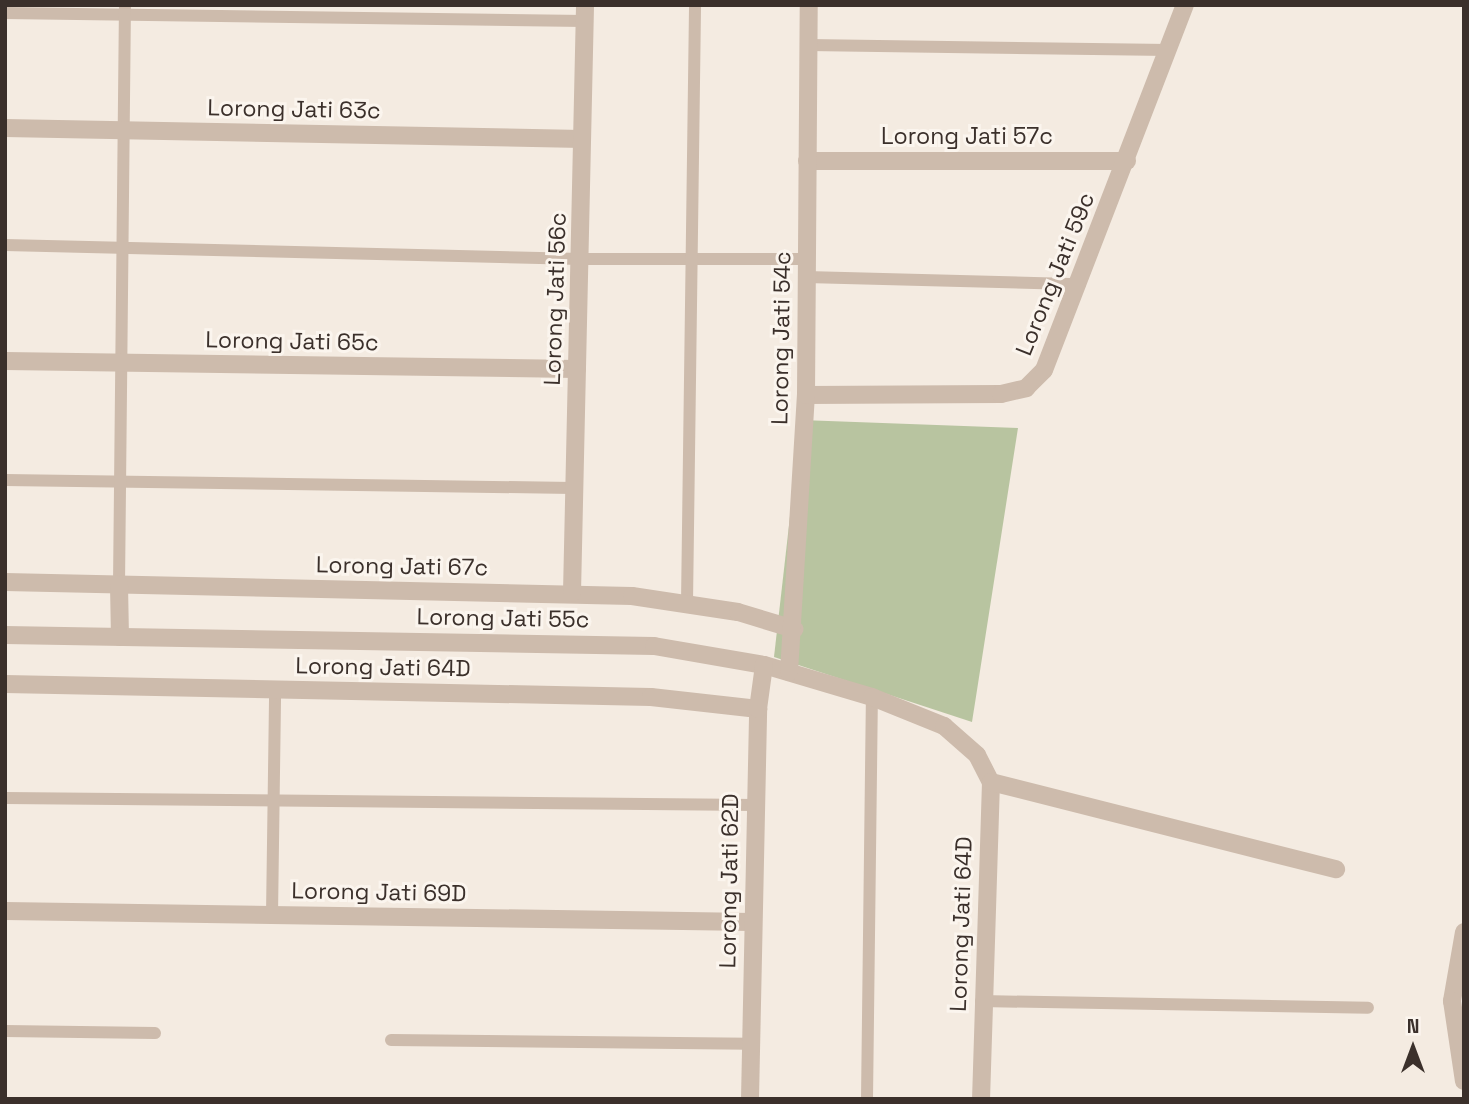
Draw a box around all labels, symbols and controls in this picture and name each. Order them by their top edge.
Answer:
street label: Lorong Jati 63c [207,94,381,124]
street label: Lorong Jati 57c [881,122,1053,150]
street label: Lorong Jati 59c [1010,189,1100,359]
street label: Lorong Jati 56c [538,212,572,386]
street label: Lorong Jati 54c [766,251,796,425]
street label: Lorong Jati 65c [205,326,379,356]
street label: Lorong Jati 67c [316,551,488,581]
street label: Lorong Jati 55c [416,603,590,633]
street label: Lorong Jati 64D [295,652,471,682]
street label: Lorong Jati 62D [714,793,744,969]
street label: Lorong Jati 64D [944,836,978,1012]
street label: Lorong Jati 69D [291,877,467,907]
north arrow [1378,1013,1448,1083]
text: N [1407,1014,1419,1039]

